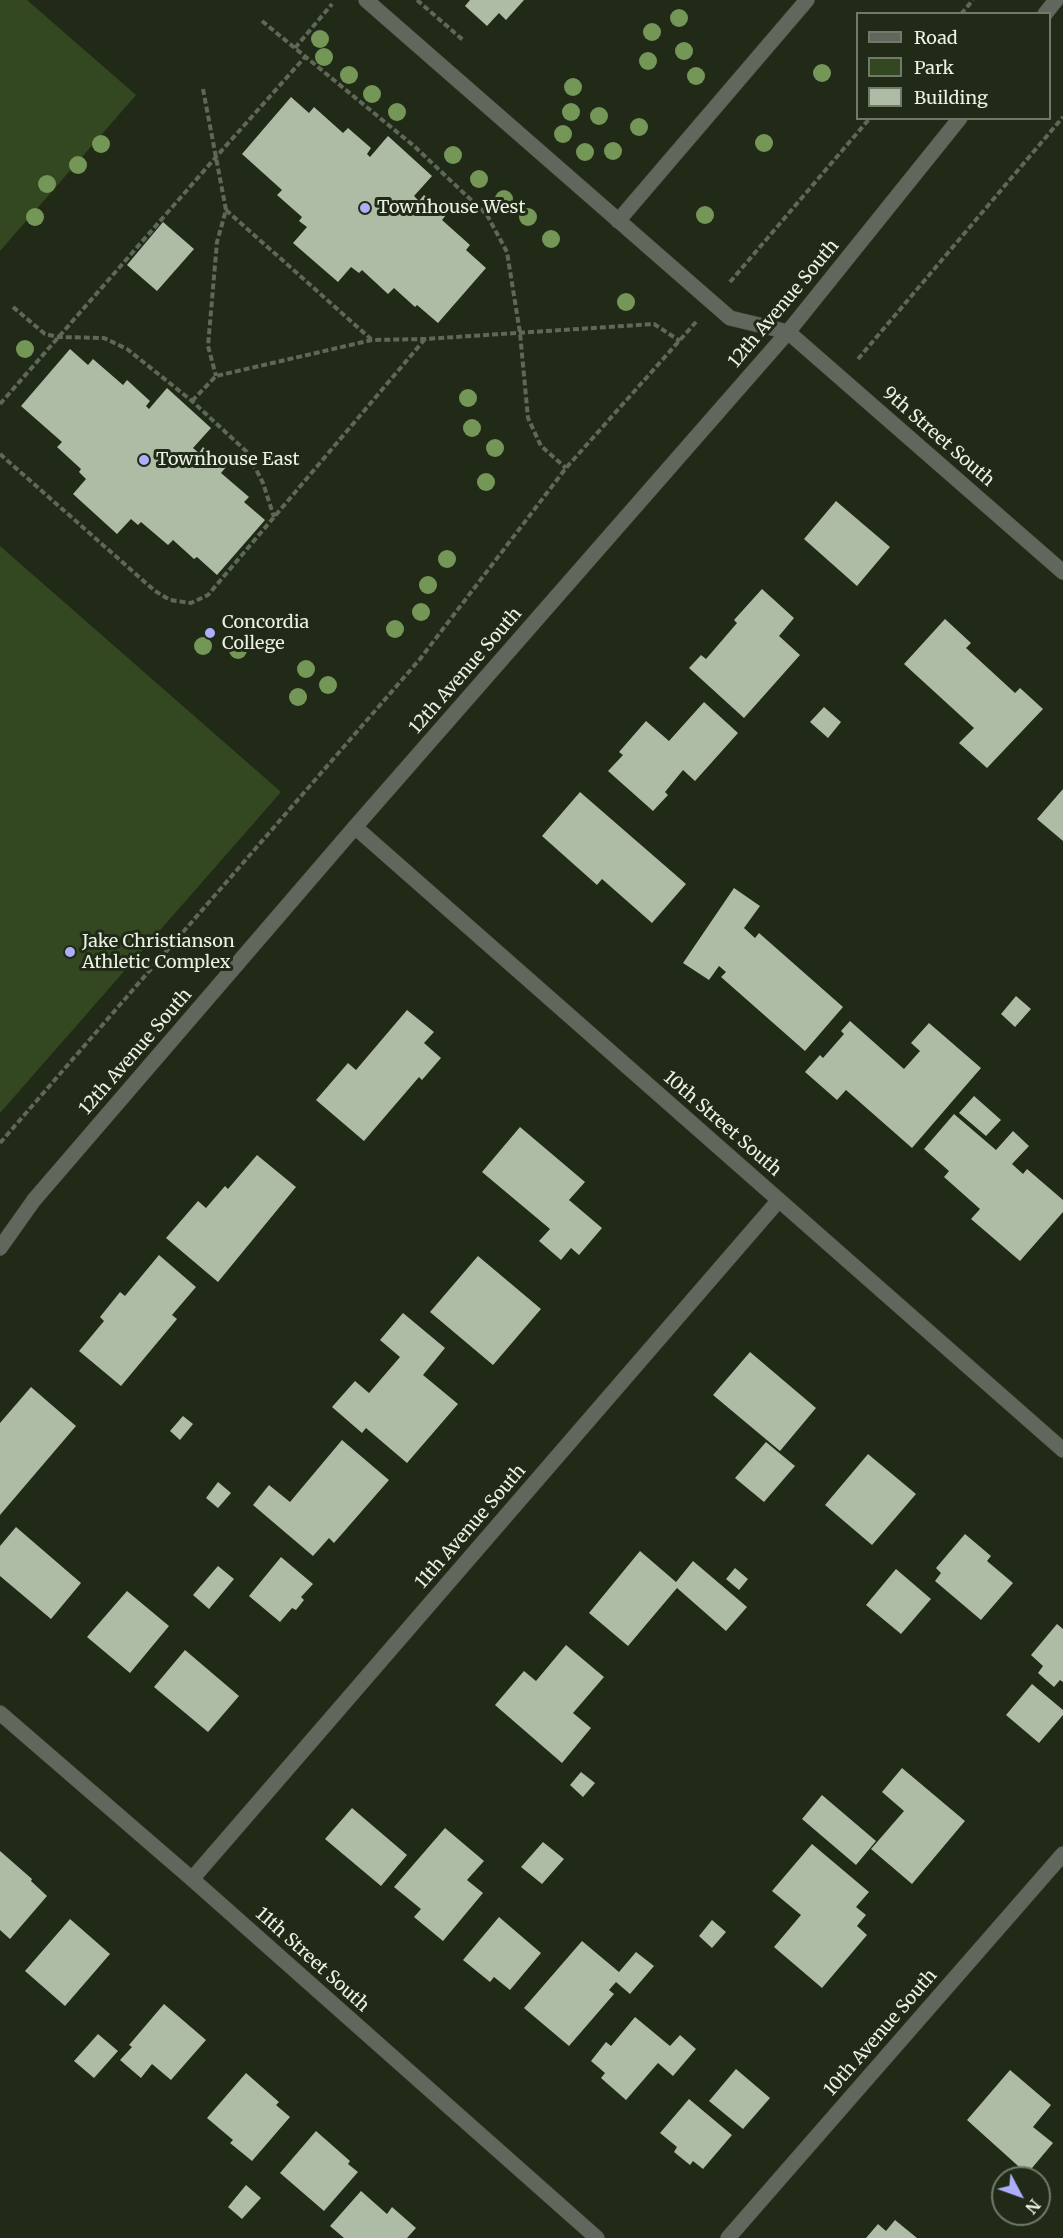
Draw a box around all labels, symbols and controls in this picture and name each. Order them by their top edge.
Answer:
legend [856,12,1051,120]
text: Road [914,26,958,49]
text: Park [914,56,954,79]
text: Building [914,86,988,109]
place label: Townhouse West [377,197,525,219]
marker: Townhouse West [358,201,372,215]
street label: 12th Avenue South [724,236,844,372]
street label: 9th Street South [878,383,998,491]
place label: Townhouse East [156,449,300,471]
marker: Townhouse East [137,453,151,467]
street label: 12th Avenue South [405,603,527,739]
place label: Concordia College [222,612,309,654]
marker: Concordia College [203,626,217,640]
place label: Jake Christianson Athletic Complex [82,931,235,974]
marker: Jake Christianson Athletic Complex [63,945,77,959]
street label: 12th Avenue South [75,984,197,1120]
street label: 10th Street South [659,1067,785,1181]
street label: 11th Avenue South [411,1461,531,1593]
street label: 11th Street South [251,1903,373,2017]
street label: 10th Avenue South [820,1965,942,2101]
north arrow [991,2166,1051,2226]
text: N [1021,2195,1045,2218]

